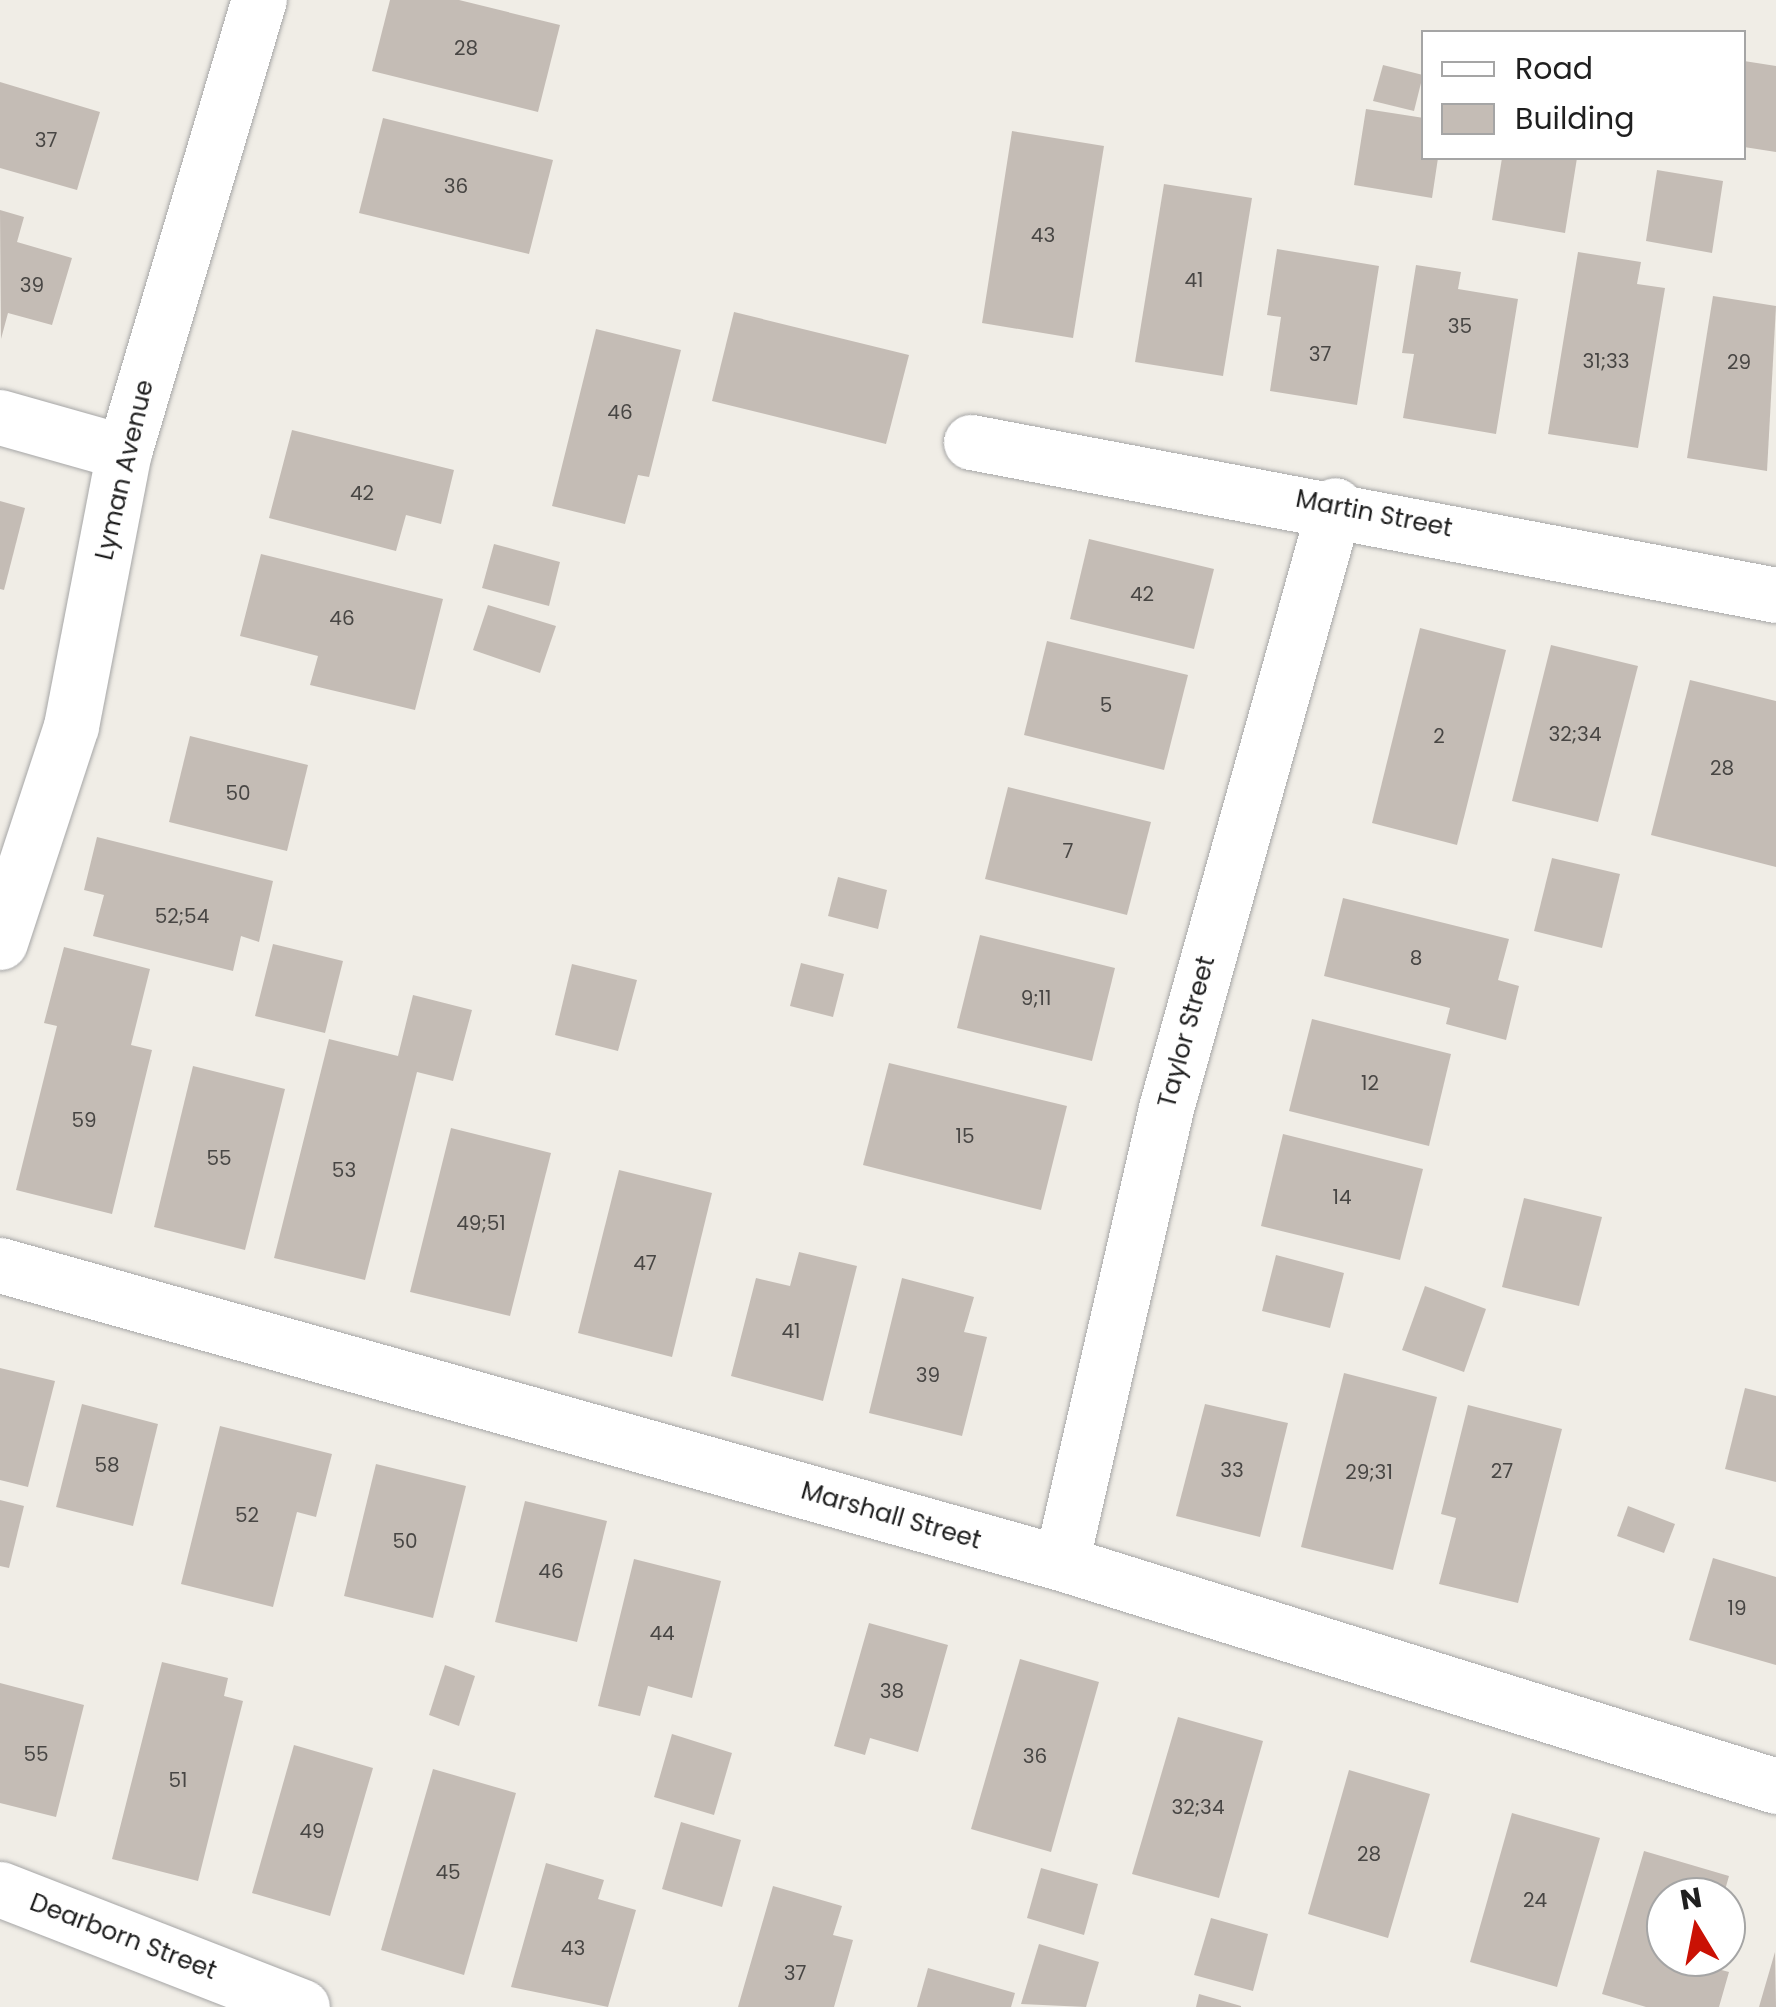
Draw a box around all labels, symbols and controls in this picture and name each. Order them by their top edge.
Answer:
legend [1421,30,1746,160]
house number: 28 [454,36,478,60]
text: Road [1515,47,1593,90]
text: Building [1515,97,1635,140]
house number: 37 [35,128,57,152]
house number: 36 [444,174,468,198]
house number: 43 [1031,223,1055,247]
house number: 41 [1185,268,1203,292]
house number: 39 [20,273,44,297]
house number: 35 [1448,314,1472,338]
house number: 37 [1309,342,1331,366]
house number: 31;33 [1582,349,1630,373]
house number: 29 [1727,350,1751,374]
street label: Lyman Avenue [90,377,160,563]
house number: 46 [607,400,633,424]
house number: 42 [350,481,374,505]
street label: Martin Street [1293,484,1455,544]
house number: 42 [1130,582,1154,606]
house number: 46 [329,606,355,630]
house number: 5 [1100,693,1112,717]
house number: 32;34 [1549,722,1601,746]
house number: 2 [1433,724,1445,748]
house number: 28 [1710,756,1734,780]
house number: 50 [225,781,251,805]
house number: 7 [1063,839,1073,863]
house number: 52;54 [155,904,209,928]
house number: 8 [1410,946,1422,970]
street label: Taylor Street [1152,953,1222,1111]
house number: 9;11 [1021,986,1051,1010]
house number: 12 [1361,1071,1379,1095]
house number: 59 [71,1108,97,1132]
house number: 15 [956,1124,974,1148]
house number: 55 [206,1146,232,1170]
house number: 53 [332,1158,356,1182]
house number: 14 [1333,1185,1351,1209]
house number: 49;51 [456,1211,506,1235]
house number: 47 [633,1251,657,1275]
house number: 41 [782,1319,800,1343]
house number: 39 [916,1363,940,1387]
house number: 58 [94,1453,120,1477]
house number: 33 [1220,1458,1244,1482]
house number: 27 [1491,1459,1513,1483]
house number: 29;31 [1345,1460,1393,1484]
street label: Marshall Street [798,1476,984,1556]
house number: 52 [235,1503,259,1527]
house number: 50 [392,1529,418,1553]
house number: 46 [538,1559,564,1583]
house number: 19 [1728,1596,1746,1620]
house number: 44 [649,1621,675,1645]
house number: 38 [880,1679,904,1703]
house number: 55 [23,1742,49,1766]
house number: 36 [1023,1744,1047,1768]
house number: 51 [169,1768,187,1792]
house number: 32;34 [1172,1795,1224,1819]
house number: 49 [299,1819,325,1843]
house number: 28 [1357,1842,1381,1866]
house number: 45 [435,1860,461,1884]
north arrow [1646,1877,1746,1977]
text: N [1677,1878,1705,1920]
street label: Dearborn Street [25,1888,221,1986]
house number: 24 [1523,1888,1547,1912]
house number: 43 [561,1936,585,1960]
house number: 37 [784,1961,806,1985]

